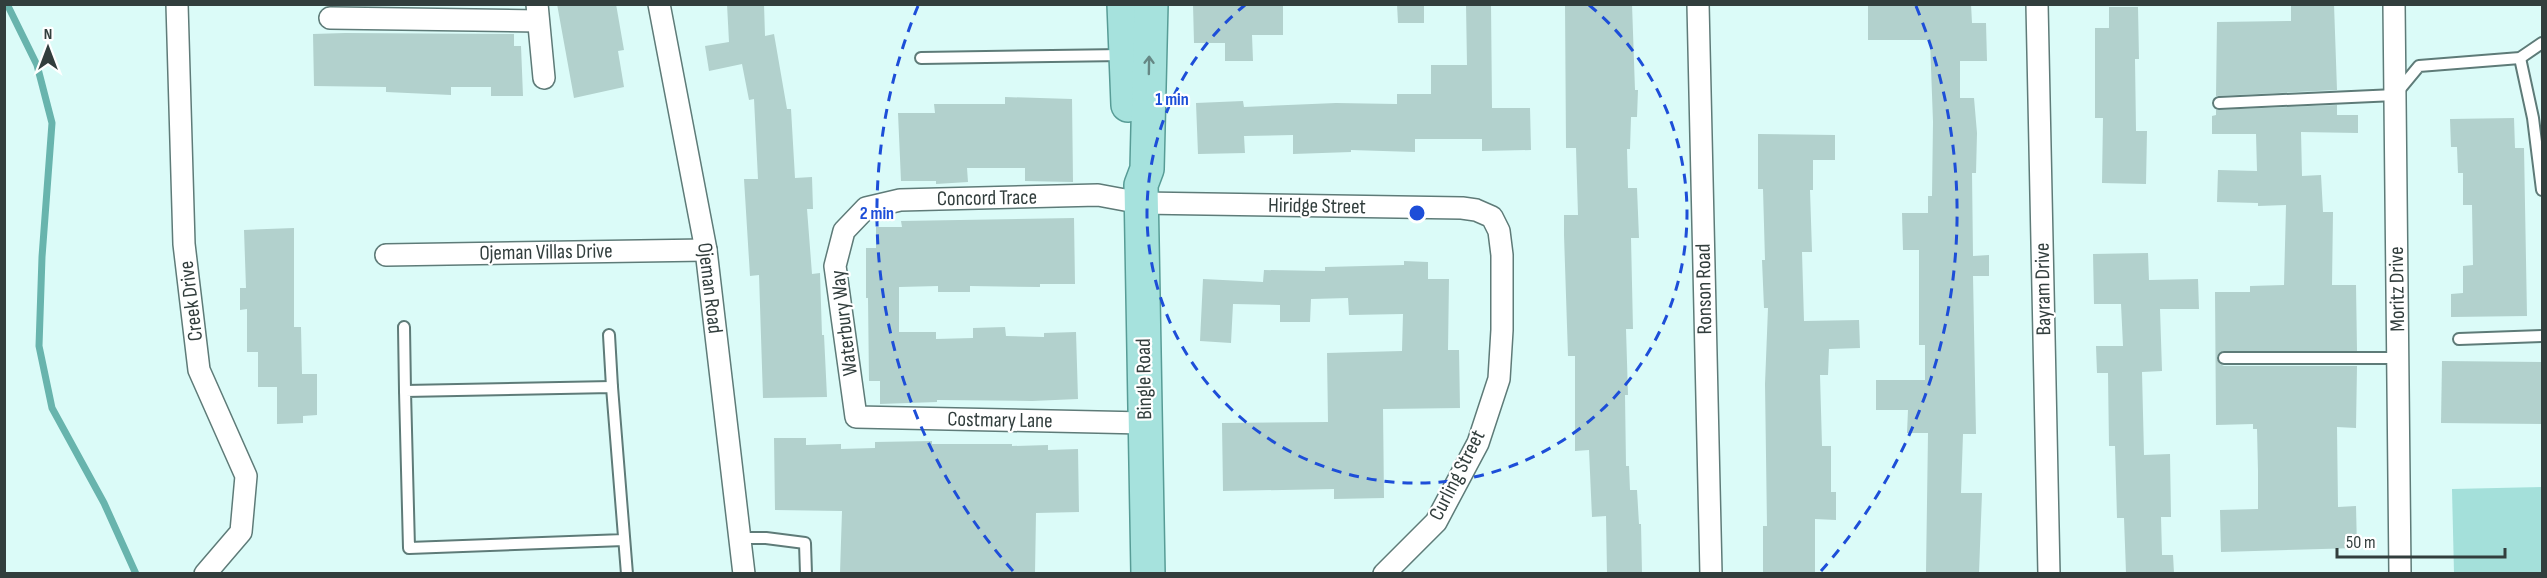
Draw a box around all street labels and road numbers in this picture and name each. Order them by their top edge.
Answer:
street label: Concord Trace [937,185,1037,211]
street label: Hiridge Street [1268,193,1366,219]
street label: Ojeman Villas Drive [479,238,613,266]
street label: Ojeman Road [692,241,728,335]
street label: Bayram Drive [2030,242,2056,336]
street label: Ronson Road [1691,243,1717,335]
street label: Moritz Drive [2384,246,2410,332]
street label: Creek Drive [174,259,208,343]
street label: Waterbury Way [825,269,863,377]
street label: Bingle Road [1131,338,1157,420]
street label: Costmary Lane [947,407,1053,433]
street label: Curling Street [1424,426,1490,524]

